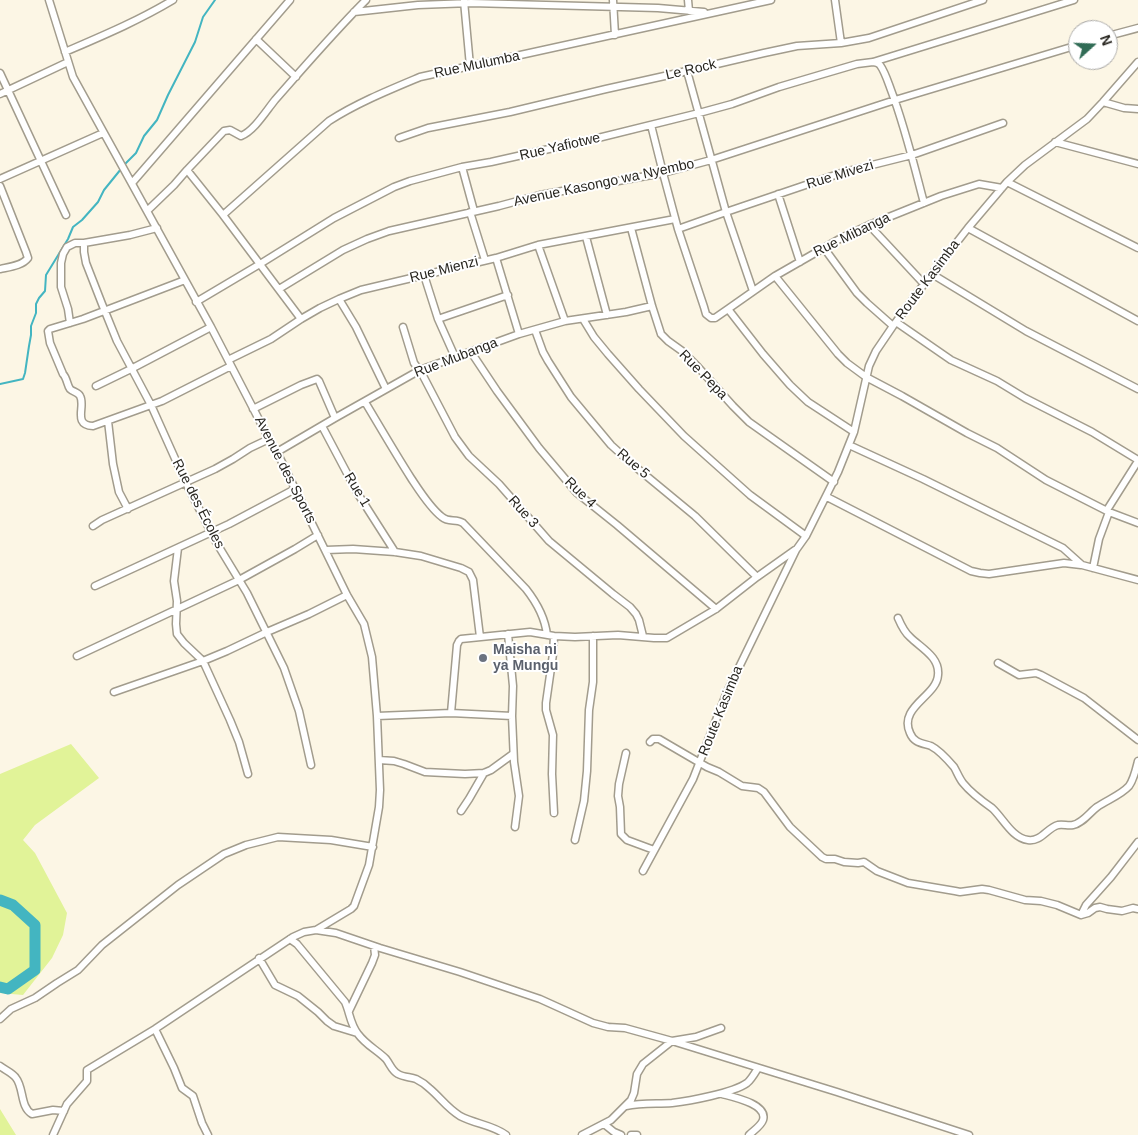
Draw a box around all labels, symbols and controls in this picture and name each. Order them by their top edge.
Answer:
north arrow [1068,20,1118,70]
text: N [1097,33,1115,48]
street label: Rue Mulumba [433,48,521,82]
street label: Le Rock [664,56,718,84]
street label: Rue Yafiotwe [518,130,602,164]
street label: Avenue Kasongo wa Nyembo [512,156,696,210]
street label: Rue Mivezi [804,157,876,193]
street label: Rue Mibanga [811,209,893,261]
street label: Route Kasimba [892,237,964,323]
street label: Rue Mienzi [408,253,480,287]
street label: Rue Mubanga [412,334,500,382]
street label: Rue Pepa [675,347,731,403]
street label: Avenue des Sports [251,414,319,526]
street label: Rue 5 [613,445,653,483]
street label: Rue des Écoles [168,457,228,551]
street label: Rue 1 [340,470,374,510]
street label: Rue 4 [561,474,599,512]
street label: Rue 3 [504,492,542,532]
place label: Maisha ni ya Mungu [493,642,558,674]
marker: Maisha ni ya Mungu [477,652,489,664]
street label: Route Kasimba [695,663,747,759]

